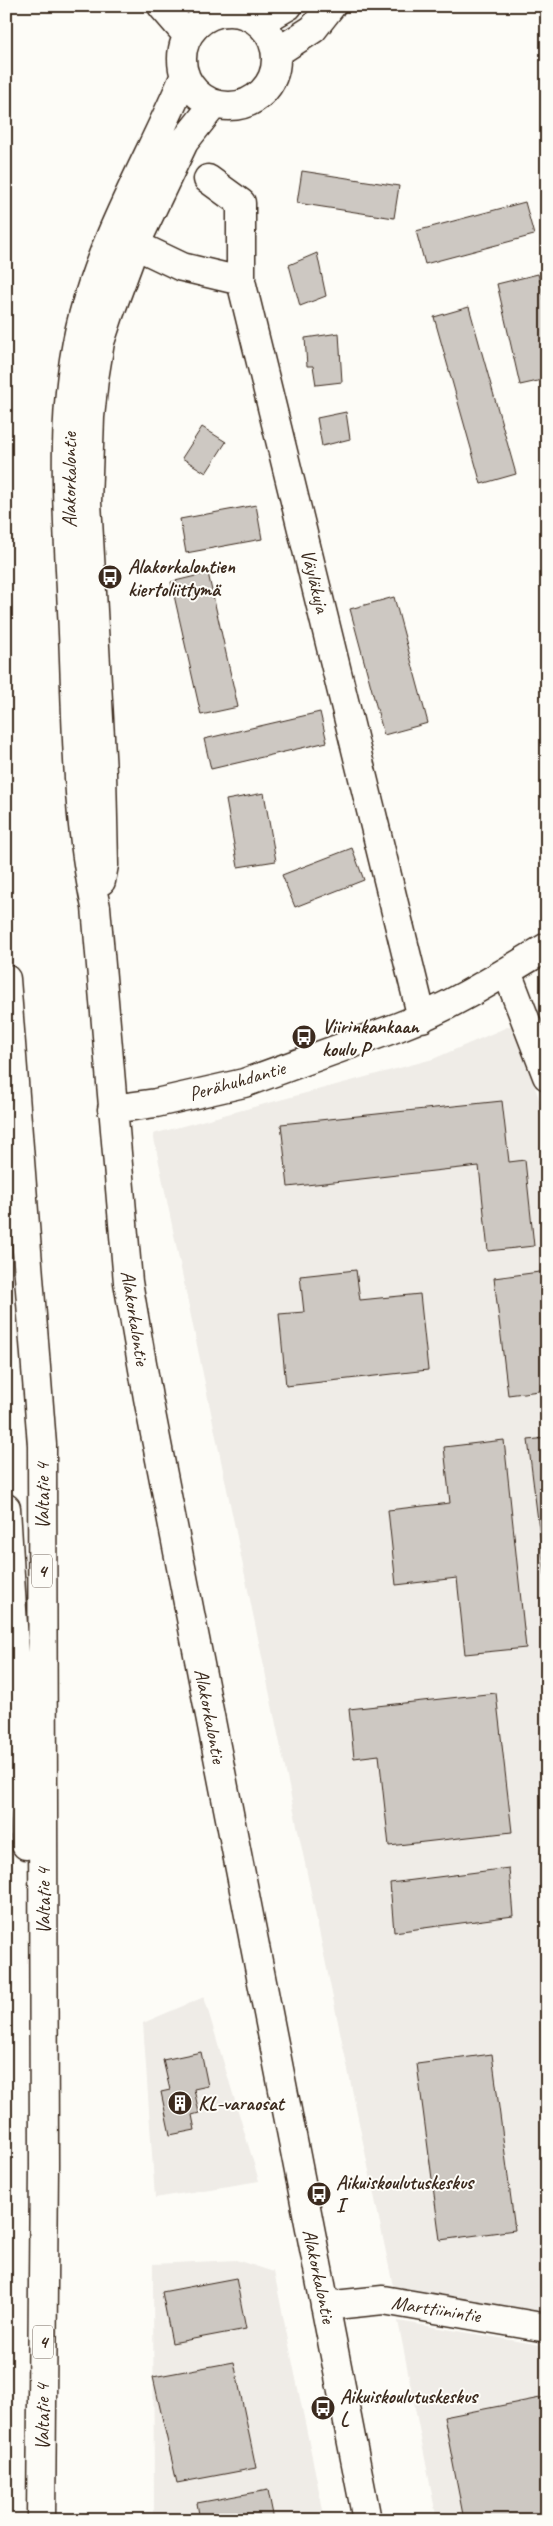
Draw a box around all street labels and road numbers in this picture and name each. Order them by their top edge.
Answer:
street label: Alakorkalontie [57,431,82,528]
street label: Väyläkuja [295,547,335,617]
street label: Perähuhdantie [186,1055,289,1107]
street label: Alakorkalontie [115,1269,155,1369]
street label: Valtatie 4 [30,1461,55,1529]
road number: 4 [32,1554,52,1588]
street label: Alakorkalontie [189,1667,232,1767]
street label: Valtatie 4 [31,1866,56,1934]
street label: Alakorkalontie [297,2227,341,2327]
street label: Marttiinintie [390,2290,484,2329]
road number: 4 [33,2326,53,2358]
street label: Valtatie 4 [30,2382,55,2450]

